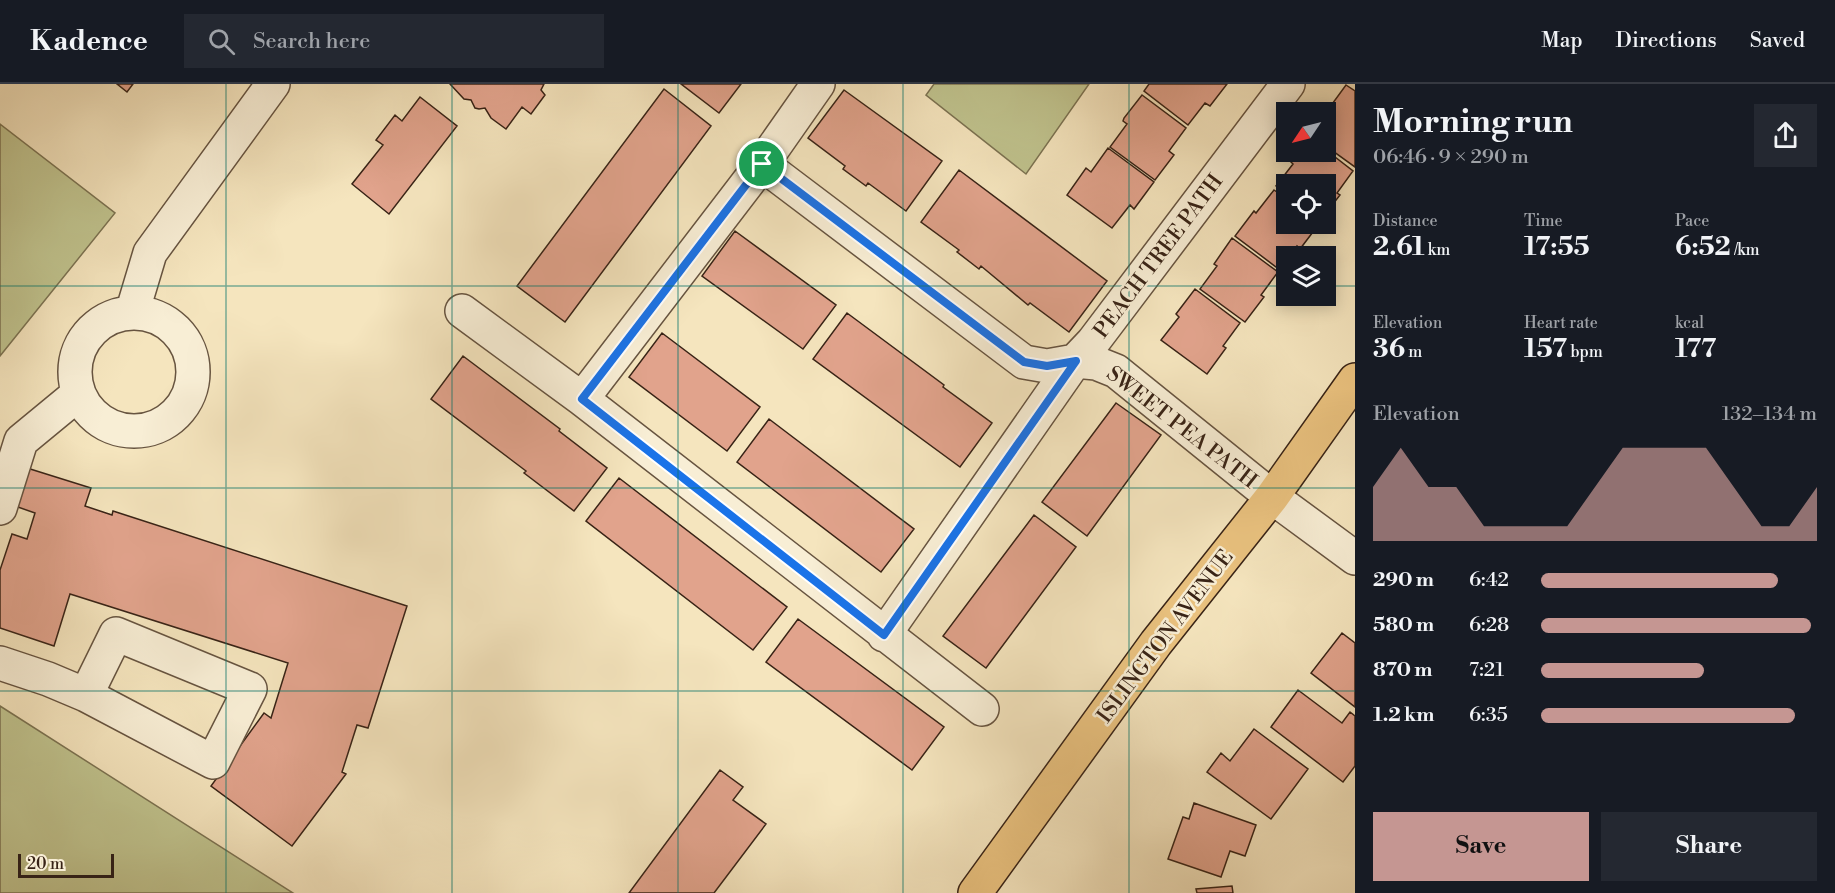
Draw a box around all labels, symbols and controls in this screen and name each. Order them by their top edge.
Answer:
search box [184,14,604,68]
text: Kadence [30,24,148,59]
icon: search [205,25,238,58]
text: Search here [253,28,370,55]
text: Map [1541,28,1583,54]
text: Directions [1616,28,1717,54]
text: Saved [1750,28,1805,54]
north arrow [1276,102,1336,162]
map controls [1276,102,1336,306]
text: Morning run [1373,102,1573,143]
button: share [1754,104,1817,167]
pin [736,138,787,189]
text: 06:46 · 9 × 290 m [1373,145,1529,170]
icon: arrive [745,147,778,180]
street label: PEACH TREE PATH [1089,169,1229,344]
button: locate [1276,174,1336,234]
text: Distance [1373,211,1438,231]
text: Time [1524,211,1563,231]
text: Pace [1675,211,1709,231]
text: 2.61 [1373,231,1425,263]
text: 17:55 [1524,231,1590,263]
text: 6:52 [1675,231,1731,263]
text: km [1425,240,1450,260]
text: /km [1731,240,1760,260]
button: layers [1276,246,1336,306]
text: Elevation [1373,313,1442,333]
text: Heart rate [1524,313,1598,333]
text: kcal [1675,313,1704,333]
text: 36 [1373,333,1405,365]
text: 157 [1524,333,1567,365]
text: 177 [1675,333,1716,365]
text: m [1405,342,1422,362]
text: bpm [1567,342,1603,362]
street label: SWEET PEA PATH [1101,361,1262,495]
text: Elevation [1373,402,1460,427]
text: 132–134 m [1722,402,1817,427]
street label: ISLINGTON AVENUE [1092,545,1239,728]
text: 290 m [1373,568,1434,593]
text: 6:42 [1469,568,1509,593]
text: 580 m [1373,613,1434,638]
text: 6:28 [1469,613,1509,638]
text: 870 m [1373,658,1432,683]
text: 7:21 [1469,658,1504,683]
text: 1.2 km [1373,703,1435,728]
text: 6:35 [1469,703,1508,728]
button: Save [1373,812,1589,881]
button: Share [1601,812,1817,881]
scale bar [18,851,114,878]
text: 20 m [27,854,64,874]

